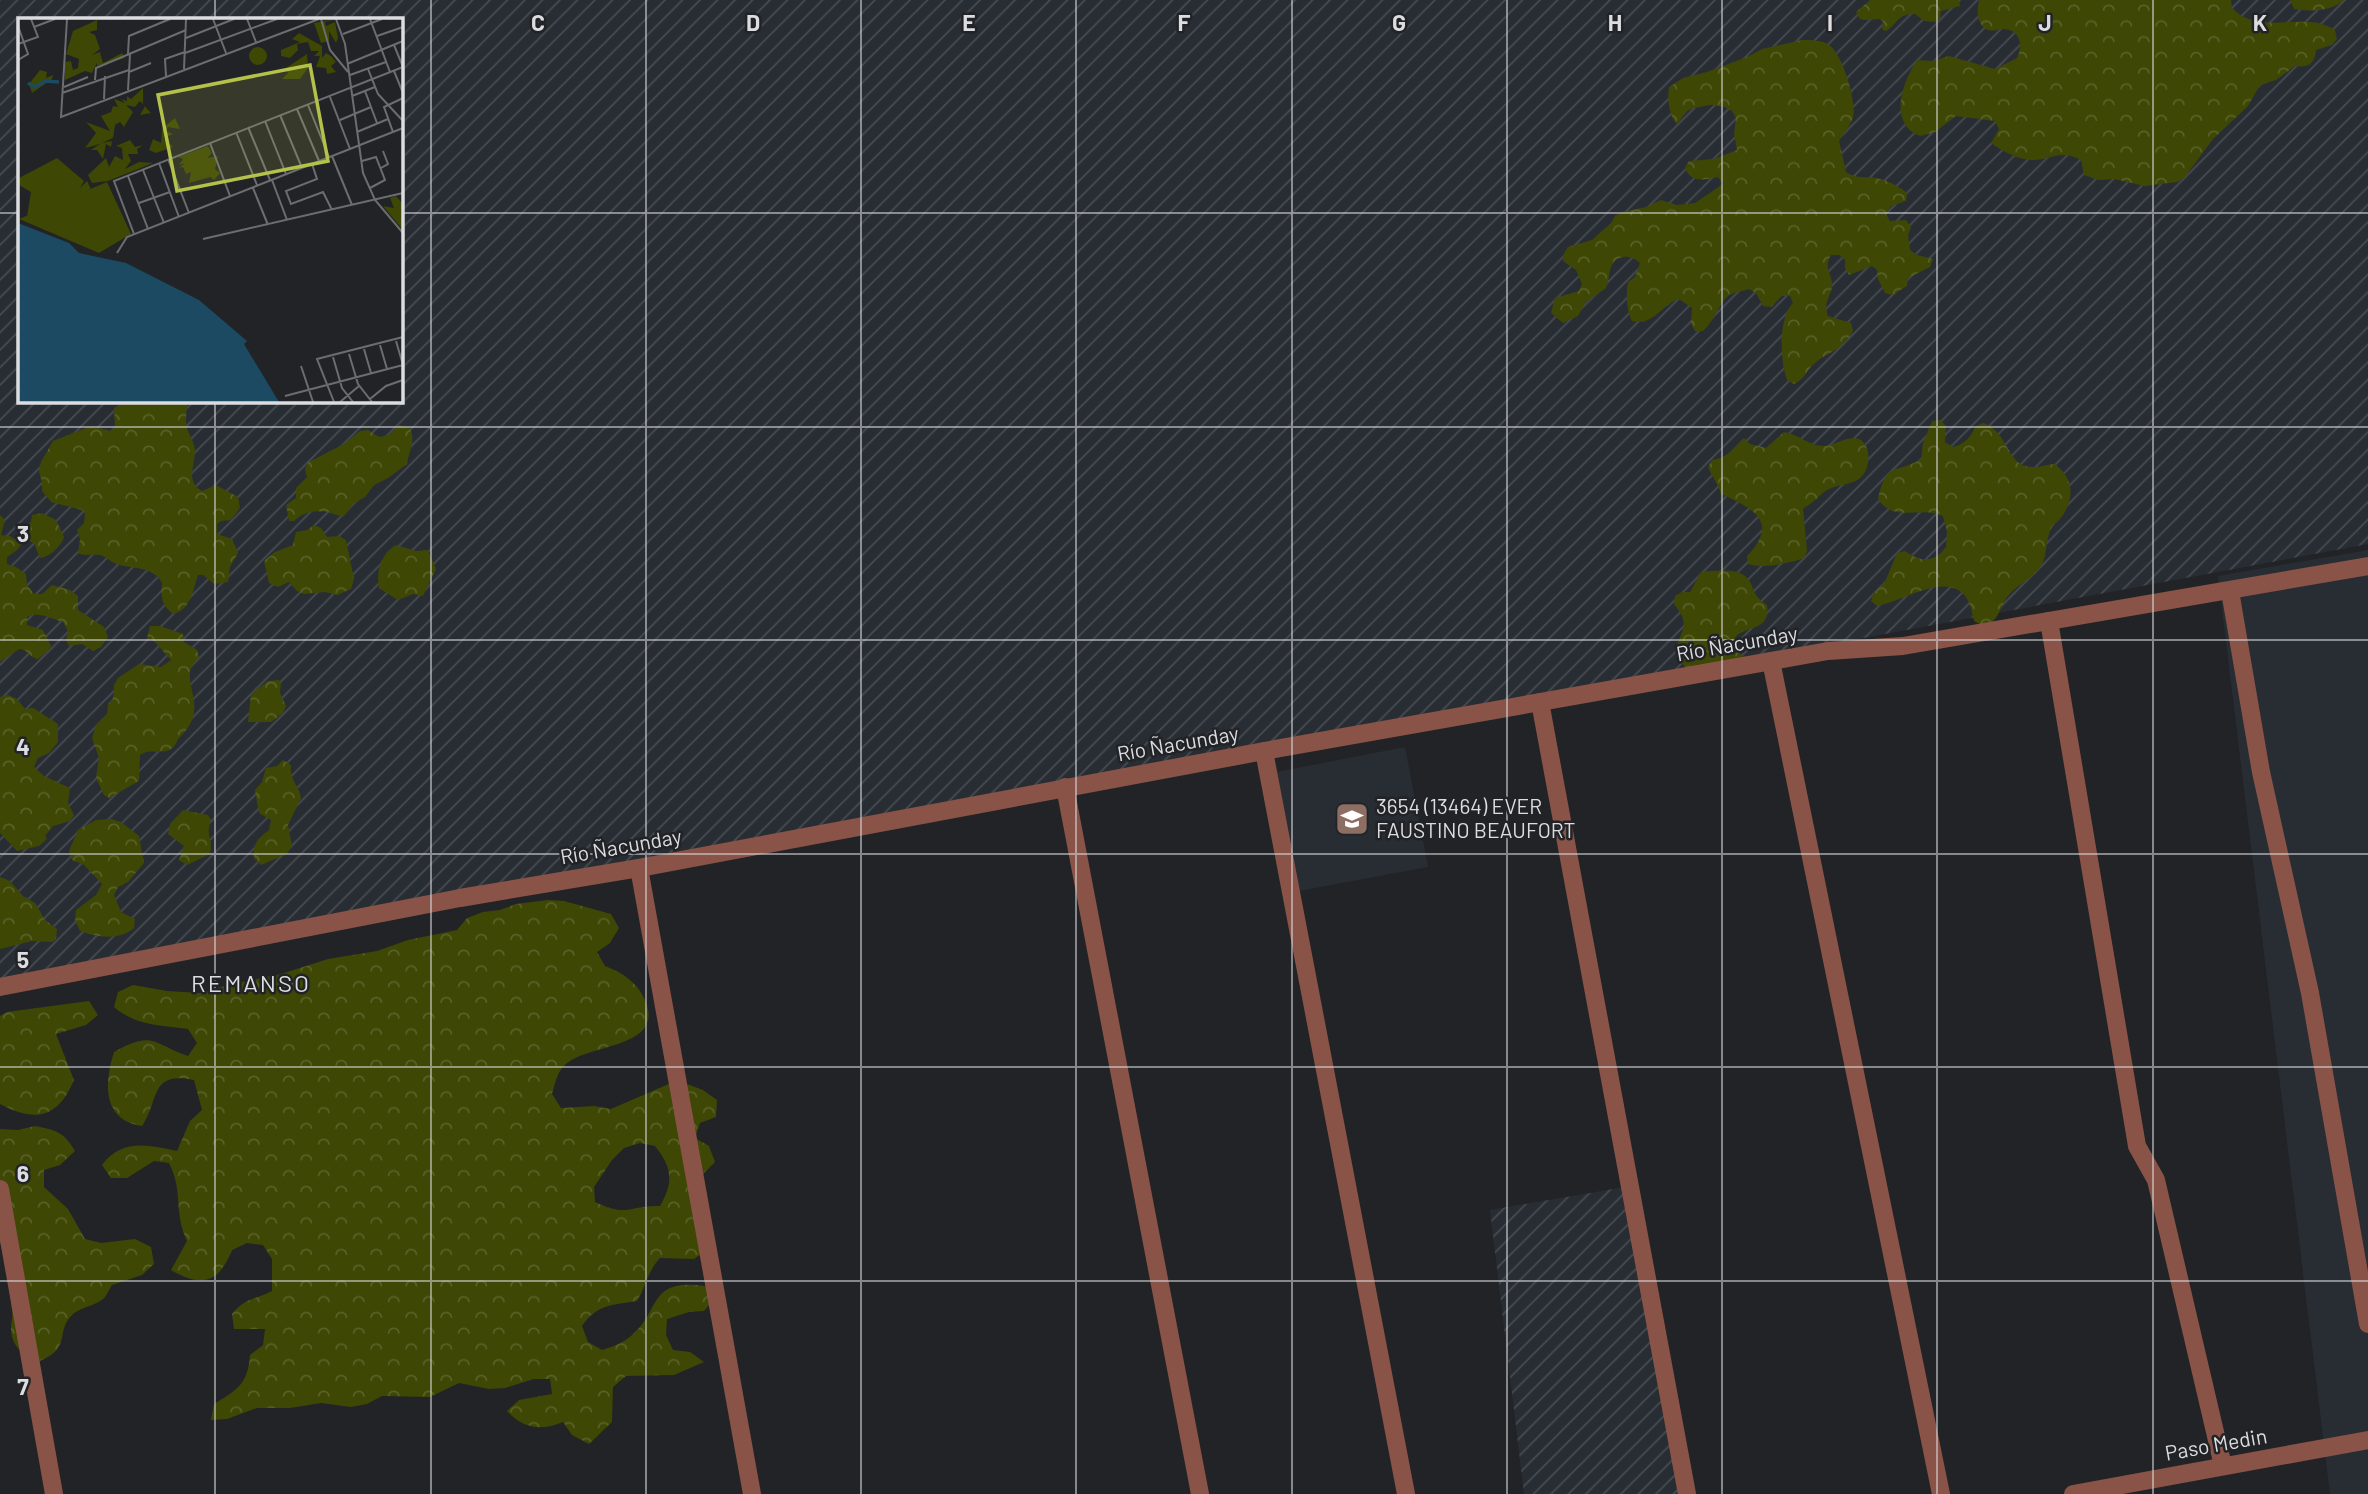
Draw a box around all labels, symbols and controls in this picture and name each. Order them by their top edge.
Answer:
text: C [531,8,545,36]
text: D [746,8,760,36]
text: E [962,8,976,36]
text: F [1178,8,1191,36]
text: G [1392,8,1406,36]
text: H [1608,8,1622,36]
text: I [1827,8,1833,36]
text: J [2038,8,2052,36]
text: K [2253,8,2267,36]
inset map [18,18,402,402]
text: 3 [17,519,29,547]
street label: Río Ñacunday [1674,619,1800,666]
street label: Río Ñacunday [1115,719,1241,766]
text: 4 [16,732,30,760]
place label: 3654 (13464) EVER FAUSTINO BEAUFORT [1376,793,1576,842]
school or university icon: 3654 (13464) EVER FAUSTINO BEAUFORT [1333,800,1371,838]
street label: Río Ñacunday [558,822,684,869]
text: 5 [17,945,29,973]
district label: REMANSO [191,968,311,997]
text: 6 [17,1159,29,1187]
text: 7 [17,1372,29,1400]
street label: Paso Medin [2163,1422,2269,1465]

